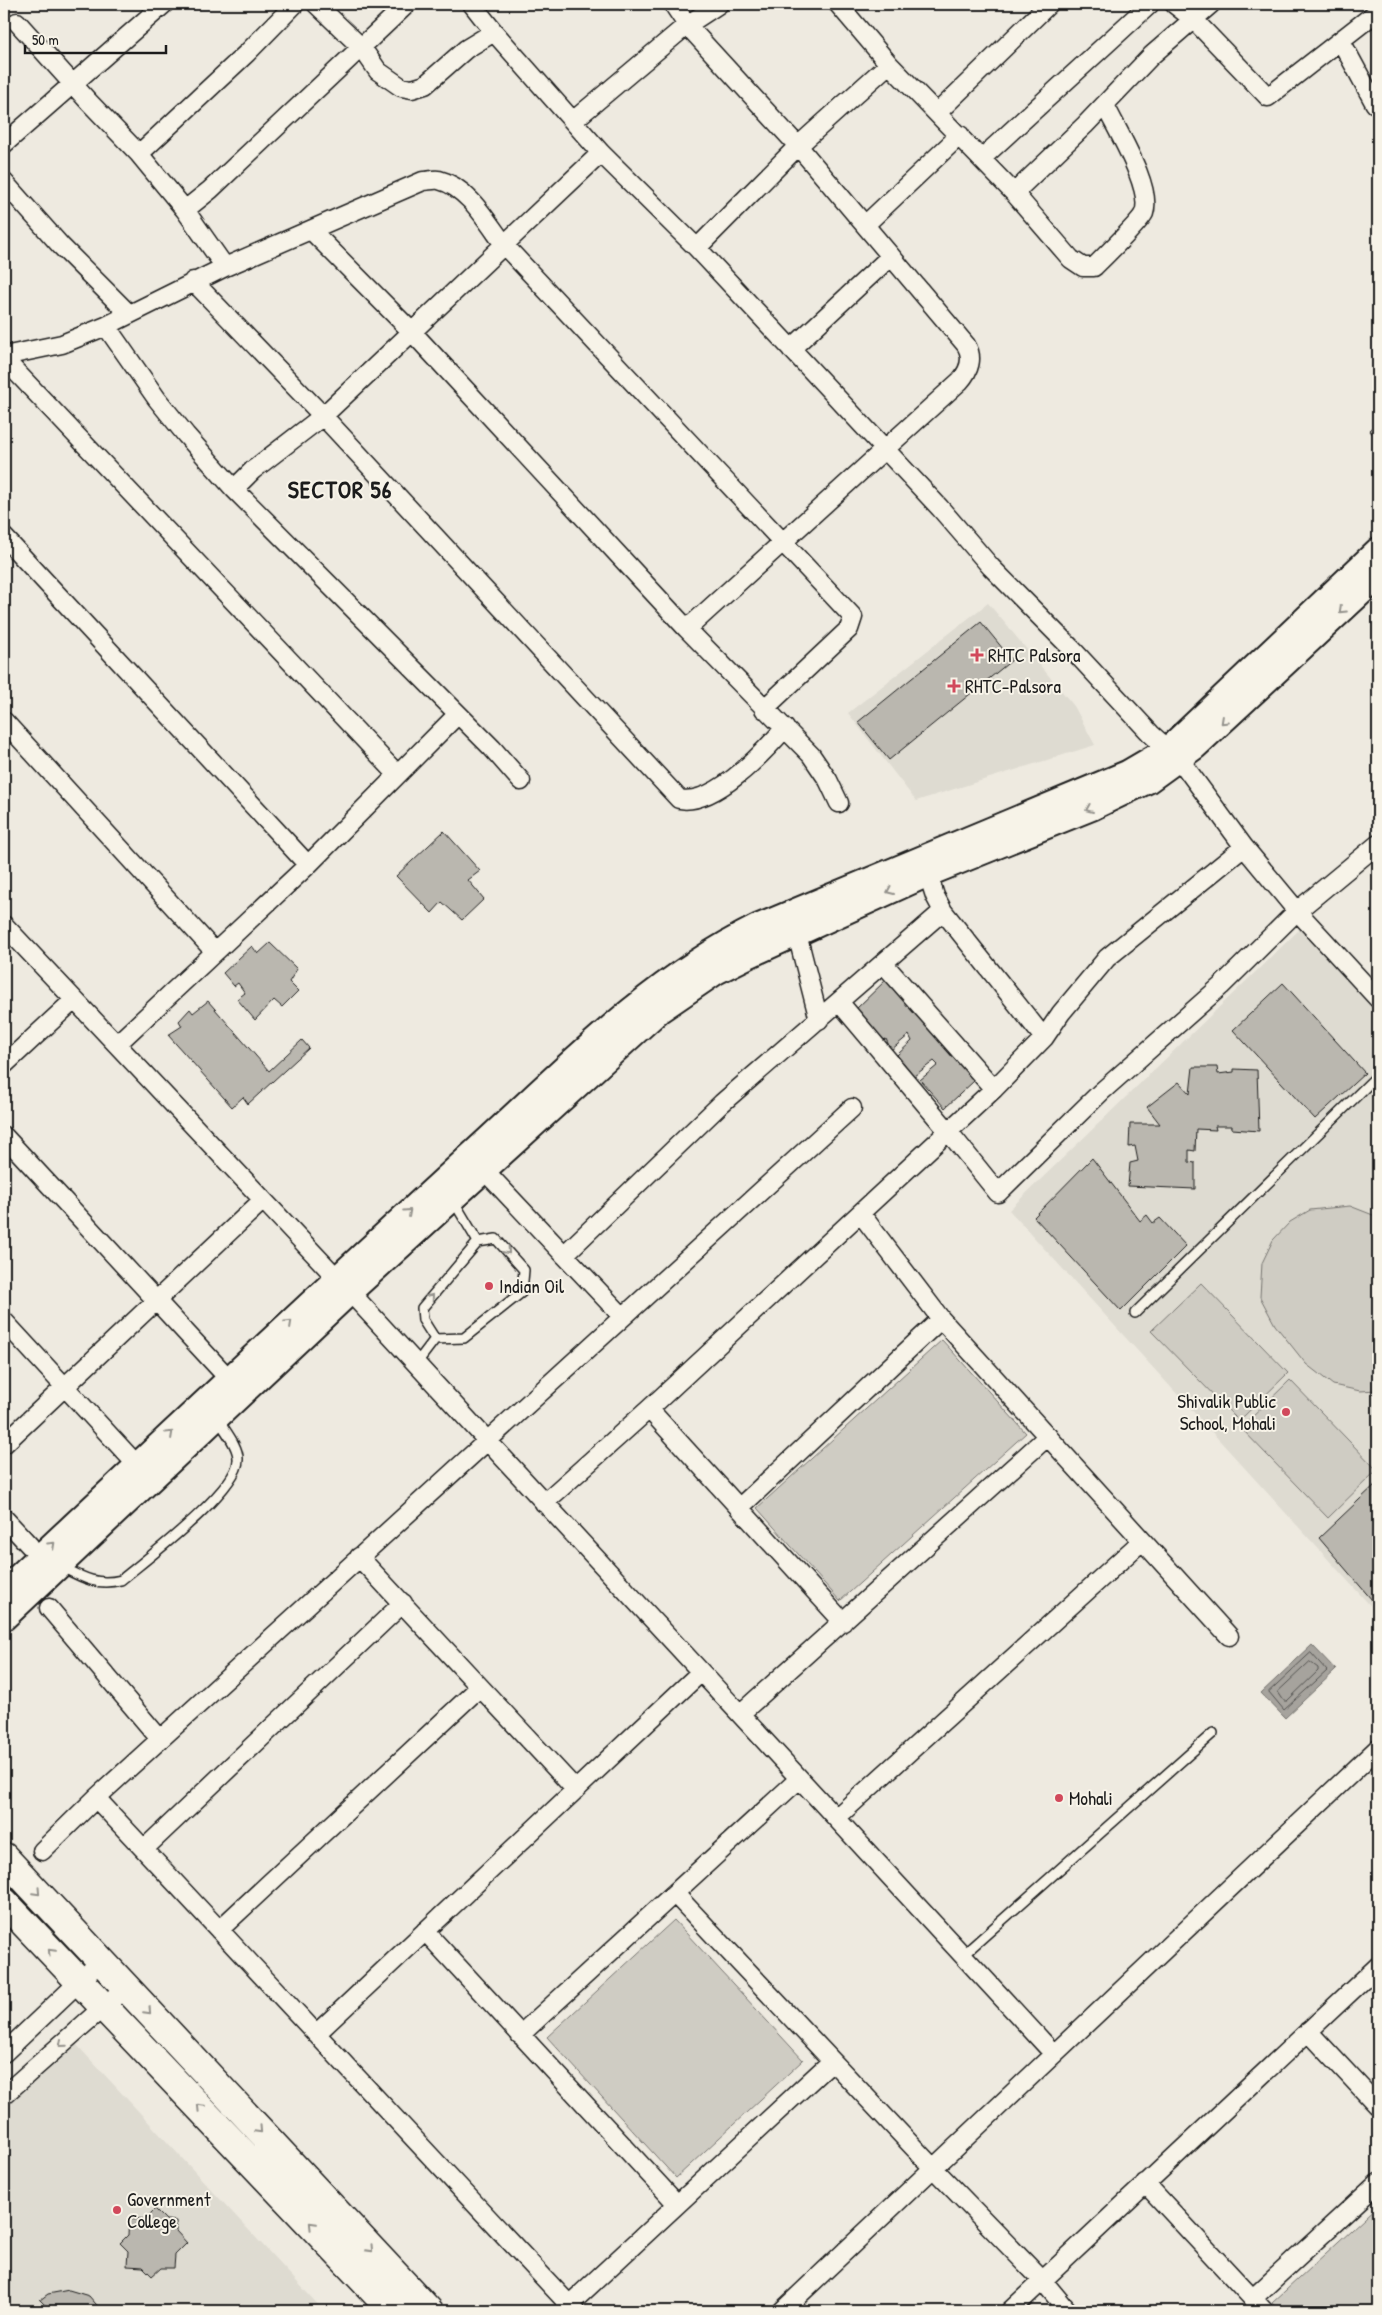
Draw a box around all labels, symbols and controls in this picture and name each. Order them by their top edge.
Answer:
scale bar [25,22,166,54]
text: 50 m [32,29,59,50]
district label: SECTOR 56 [288,473,392,505]
one-way arrow [1339,604,1348,613]
place label: RHTC Palsora [988,642,1081,668]
marker: RHTC Palsora [970,648,984,662]
place label: RHTC-Palsora [965,673,1061,699]
marker: RHTC-Palsora [947,679,961,693]
one-way arrow [1220,715,1229,724]
one-way arrow [1085,802,1094,813]
one-way arrow [886,885,895,896]
one-way arrow [403,1209,412,1218]
one-way arrow [501,1246,510,1255]
place label: Indian Oil [499,1273,565,1299]
marker: Indian Oil [483,1280,495,1292]
one-way arrow [425,1294,434,1303]
one-way arrow [283,1320,292,1329]
place label: Shivalik Public School, Mohali [1177,1388,1277,1436]
marker: Shivalik Public School, Mohali [1280,1406,1292,1418]
one-way arrow [165,1431,174,1440]
one-way arrow [46,1542,55,1551]
place label: Mohali [1069,1785,1113,1811]
marker: Mohali [1053,1792,1065,1804]
one-way arrow [31,1887,40,1896]
one-way arrow [48,1949,57,1958]
one-way arrow [142,2006,151,2015]
one-way arrow [58,2038,67,2047]
one-way arrow [197,2104,206,2113]
one-way arrow [253,2124,262,2133]
place label: Government College [127,2186,211,2234]
marker: Government College [111,2204,123,2216]
one-way arrow [309,2222,318,2231]
one-way arrow [364,2243,373,2252]

